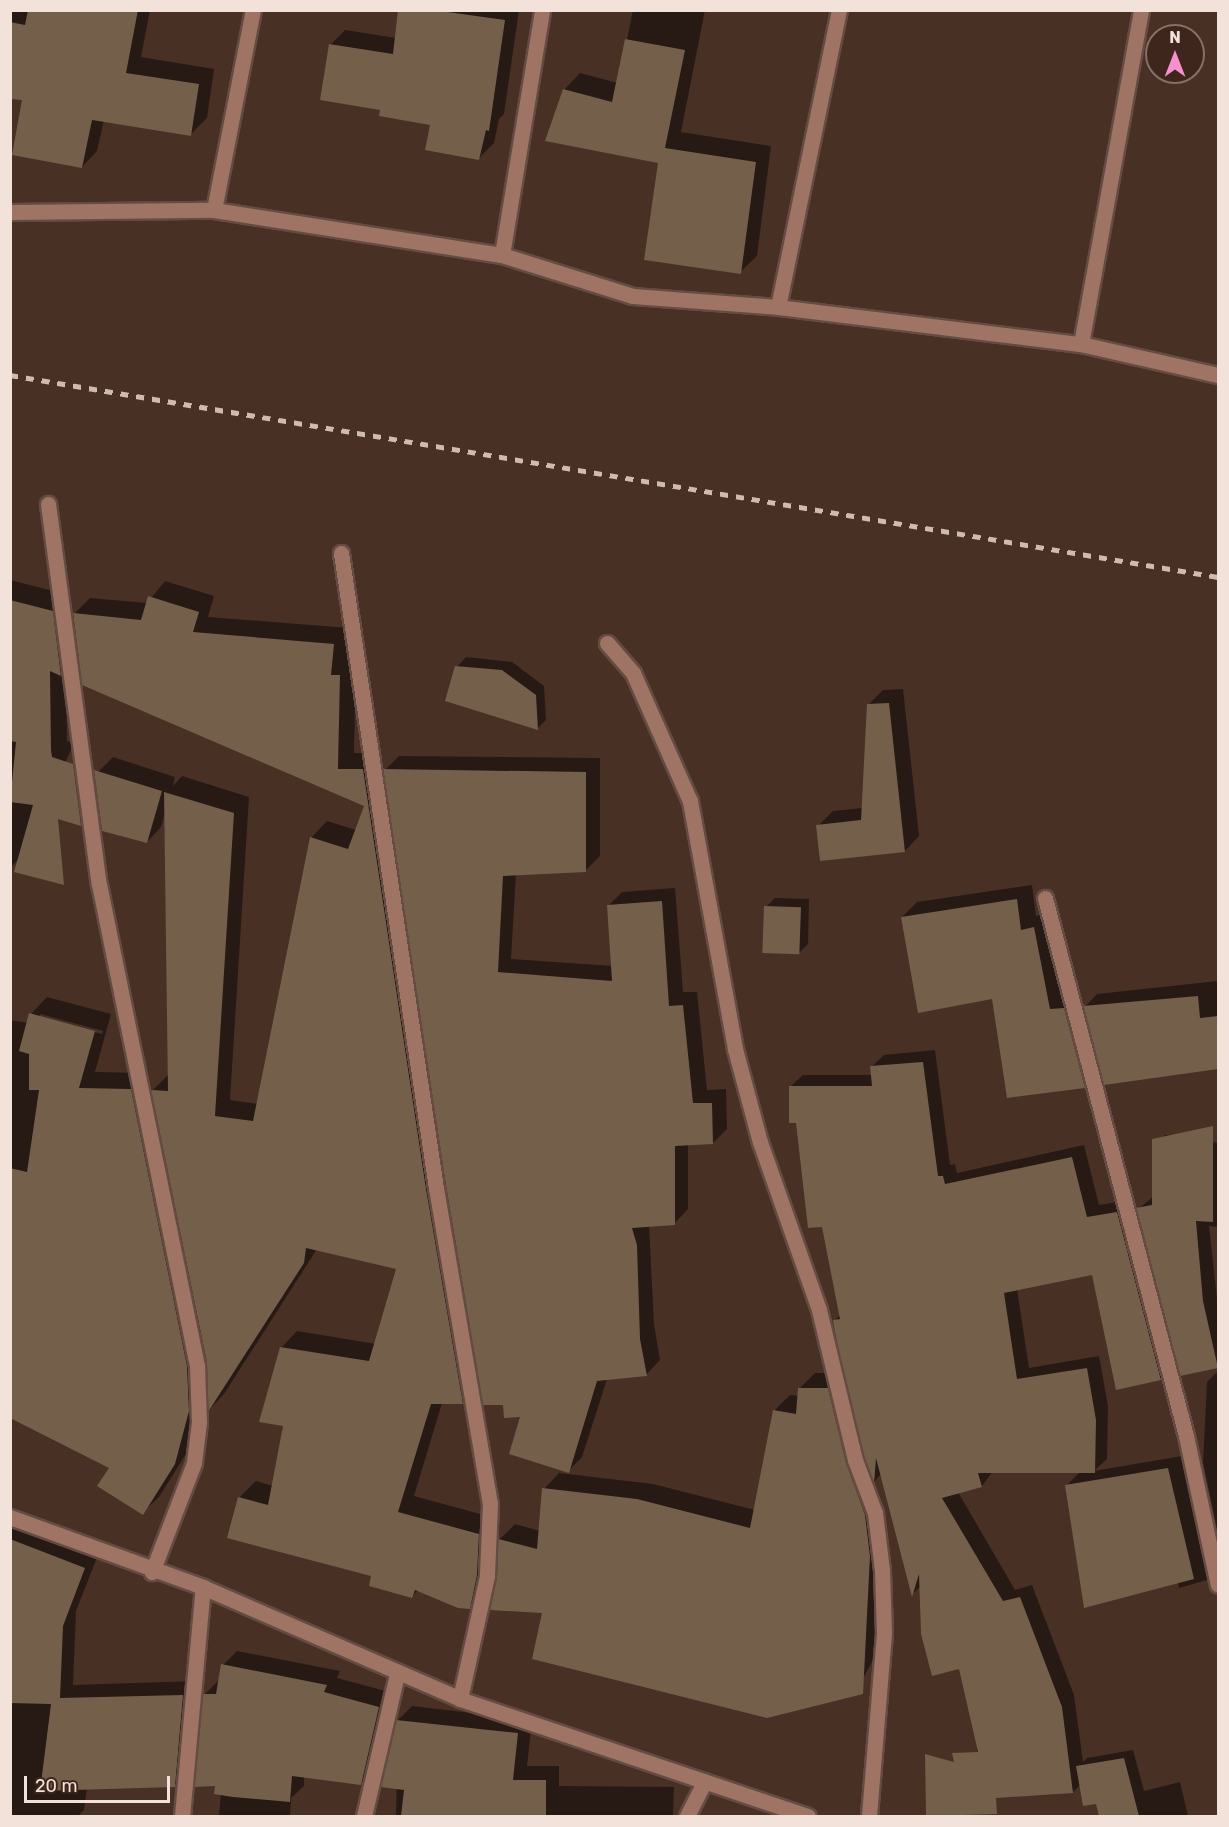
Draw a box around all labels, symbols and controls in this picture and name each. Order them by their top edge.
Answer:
north arrow [1145,24,1205,84]
text: N [1169,28,1181,47]
scale bar [27,1764,172,1802]
text: 20 m [35,1775,77,1797]

